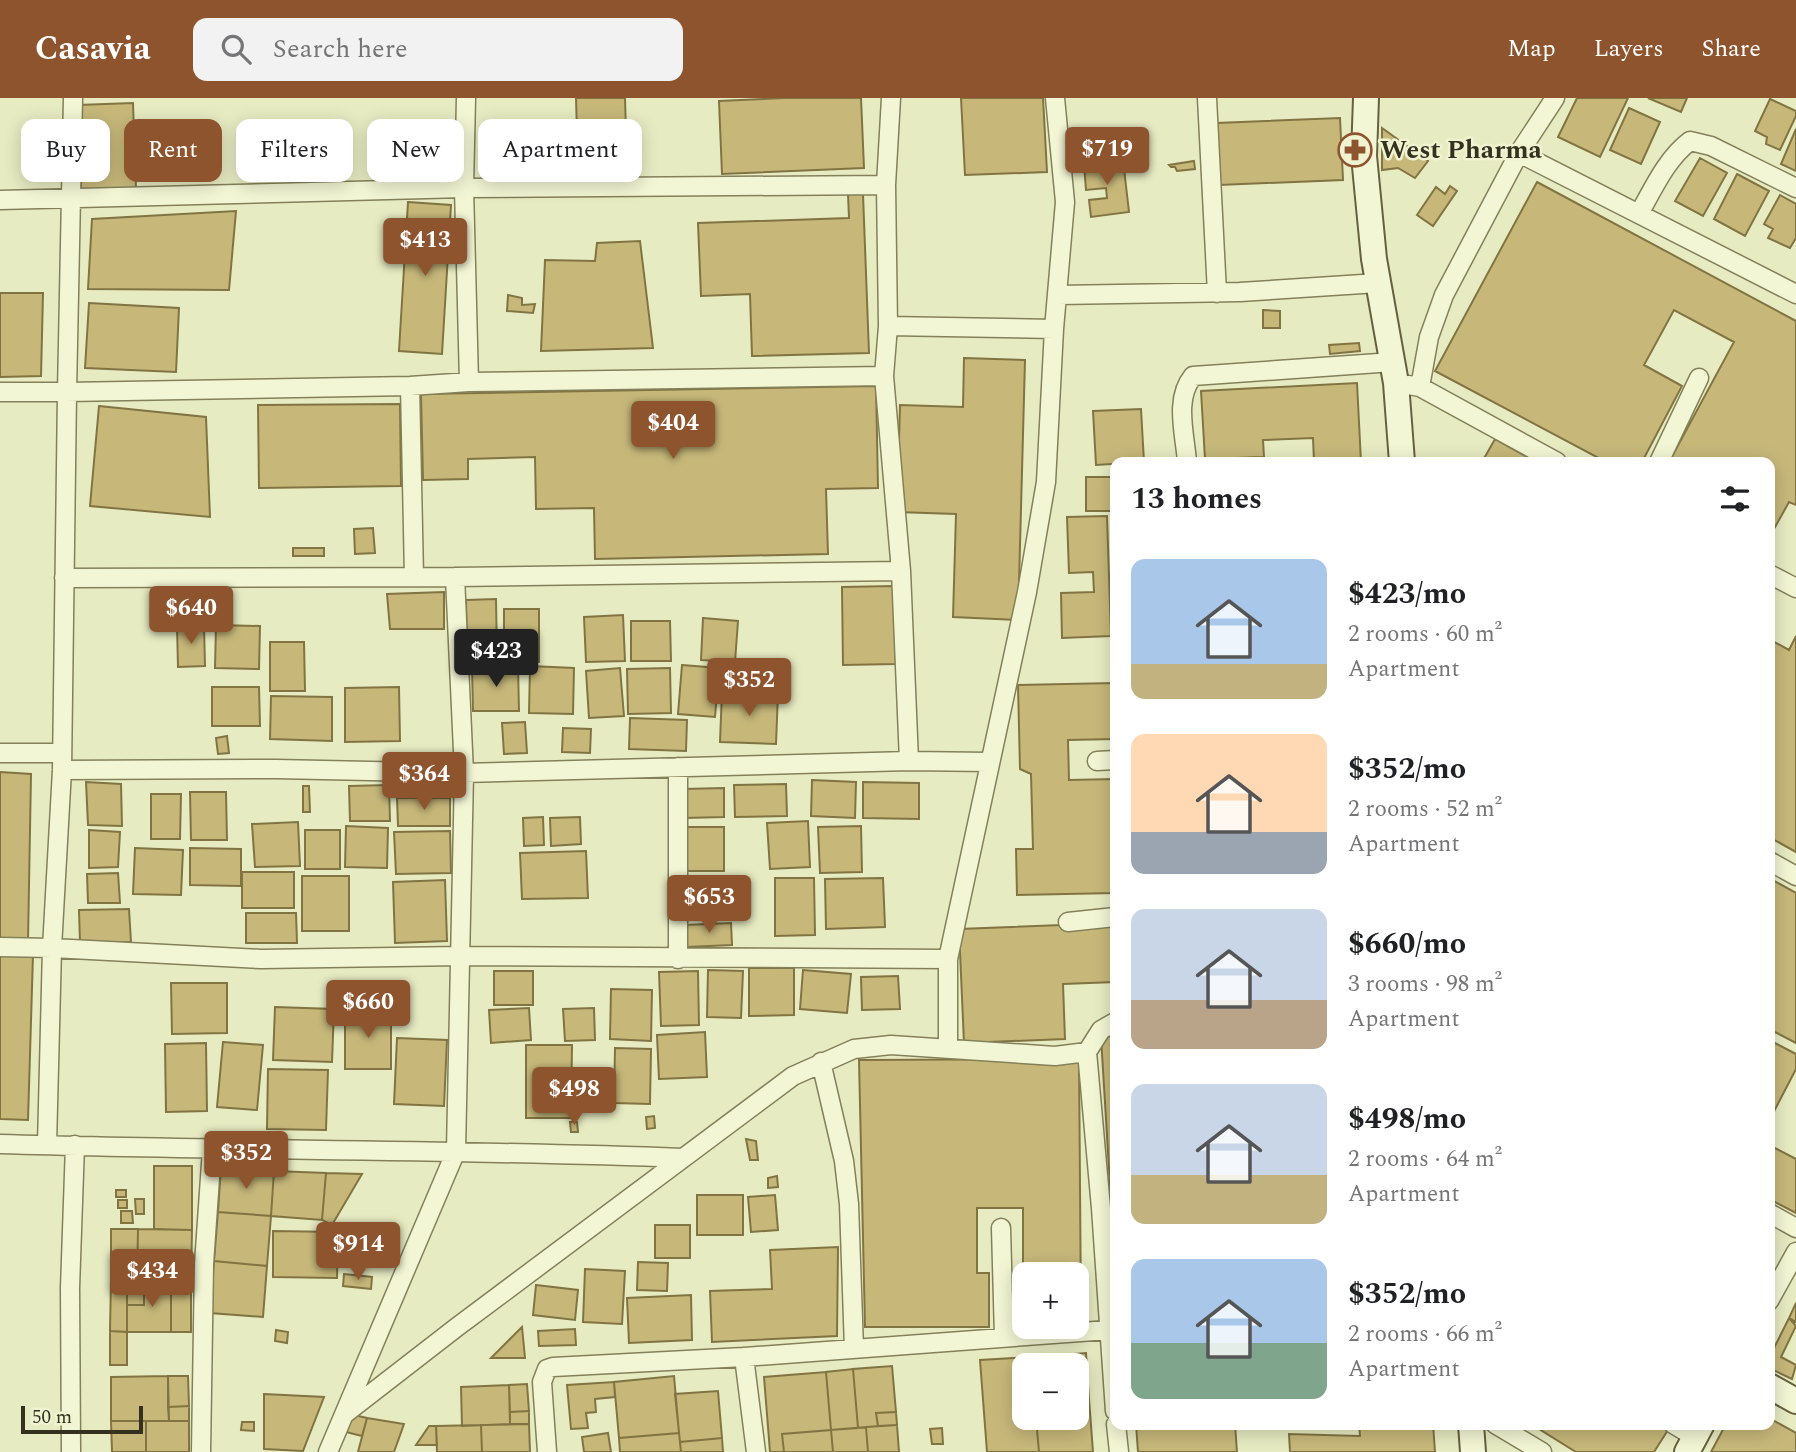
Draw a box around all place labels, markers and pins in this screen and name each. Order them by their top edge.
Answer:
pin: $719 [1066,127,1148,187]
place label: West Pharma [1380,130,1543,170]
pharmacy icon: West Pharma [1336,131,1374,169]
pin: $413 [384,218,466,278]
pin: $404 [632,402,714,461]
pin: $640 [150,587,232,646]
pin: $423 [455,630,537,689]
pin: $352 [708,658,790,718]
pin: $364 [383,752,465,812]
pin: $653 [668,876,750,935]
pin: $660 [327,981,409,1040]
pin: $498 [533,1068,615,1127]
pin: $352 [205,1132,287,1191]
pin: $914 [317,1222,399,1282]
pin: $434 [111,1250,193,1309]

